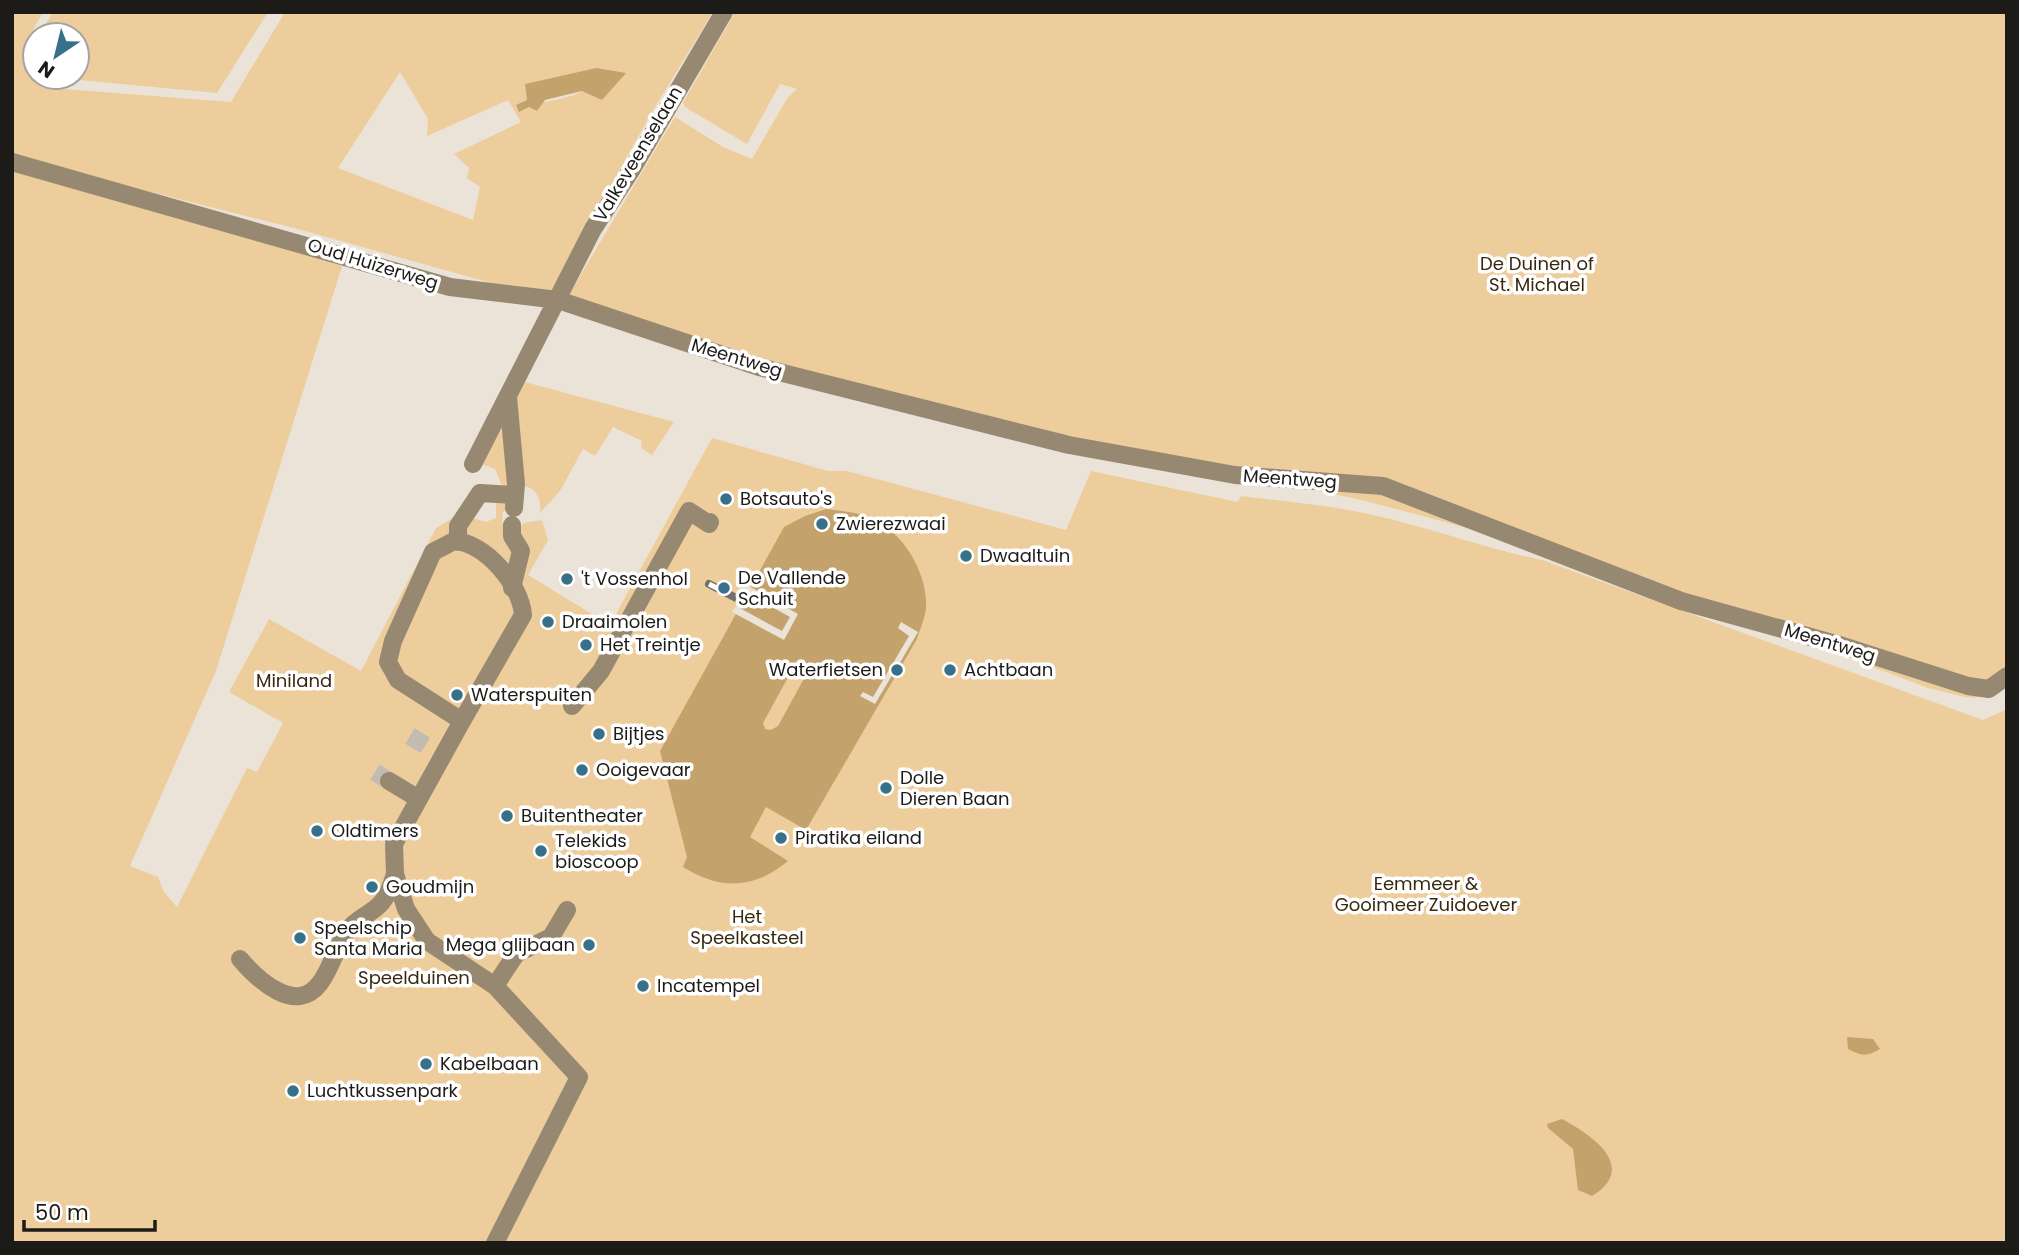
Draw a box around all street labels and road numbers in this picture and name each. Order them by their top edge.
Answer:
street label: Valkeveenselaan [587,81,688,226]
street label: Oud Huizerweg [305,232,441,295]
street label: Meentweg [689,332,786,383]
street label: Meentweg [1242,463,1338,494]
street label: Meentweg [1782,617,1879,668]

